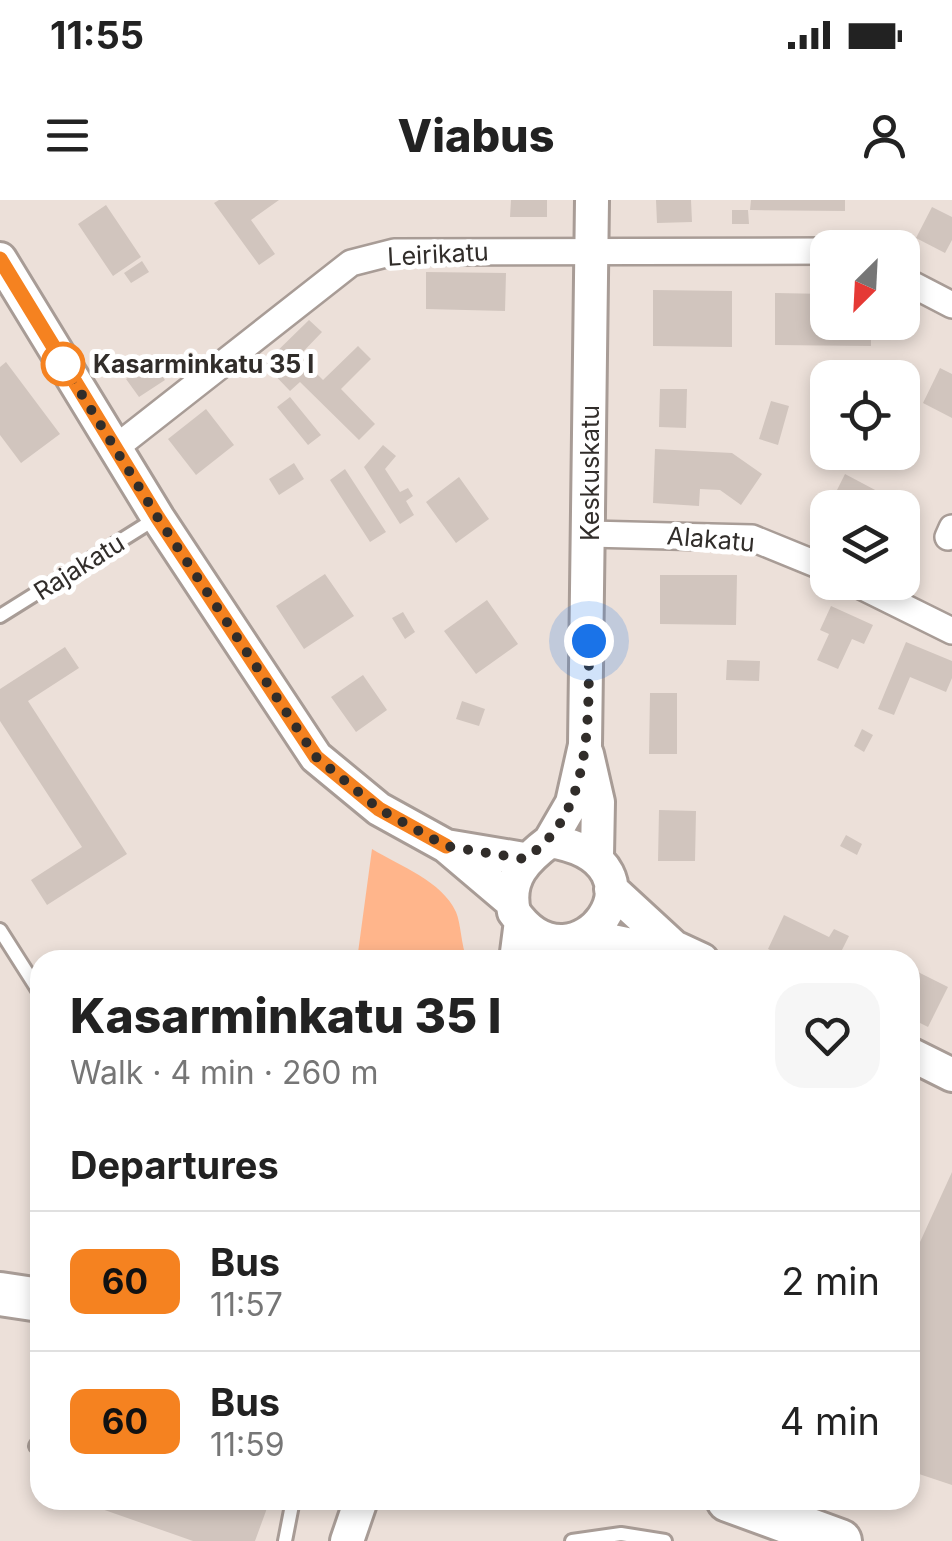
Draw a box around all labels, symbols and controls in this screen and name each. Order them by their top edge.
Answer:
text: 11:55 [50,12,144,58]
icon: menu [40,108,95,163]
text: Viabus [398,108,554,163]
icon: person [857,108,912,163]
north arrow [810,230,920,340]
map controls [810,230,920,600]
street label: Leirikatu [387,236,489,272]
marker: Kasarminkatu 35 I [42,343,84,385]
place label: Kasarminkatu 35 I [93,349,314,379]
button: locate [810,360,920,470]
street label: Keskuskatu [575,405,605,541]
button: layers [810,490,920,600]
street label: Alakatu [666,520,756,558]
street label: Rajakatu [28,528,130,606]
your location [564,616,614,666]
button: heart [775,983,880,1088]
text: Kasarminkatu 35 I [70,986,501,1045]
text: Walk · 4 min · 260 m [70,1053,379,1092]
text: Departures [70,1142,279,1188]
text: Bus [210,1239,280,1285]
text: 2 min [781,1258,880,1304]
text: 60 [102,1260,148,1302]
text: 11:57 [210,1285,283,1324]
text: Bus [210,1379,280,1425]
text: 4 min [780,1398,880,1444]
text: 60 [102,1400,148,1442]
text: 11:59 [210,1425,285,1464]

